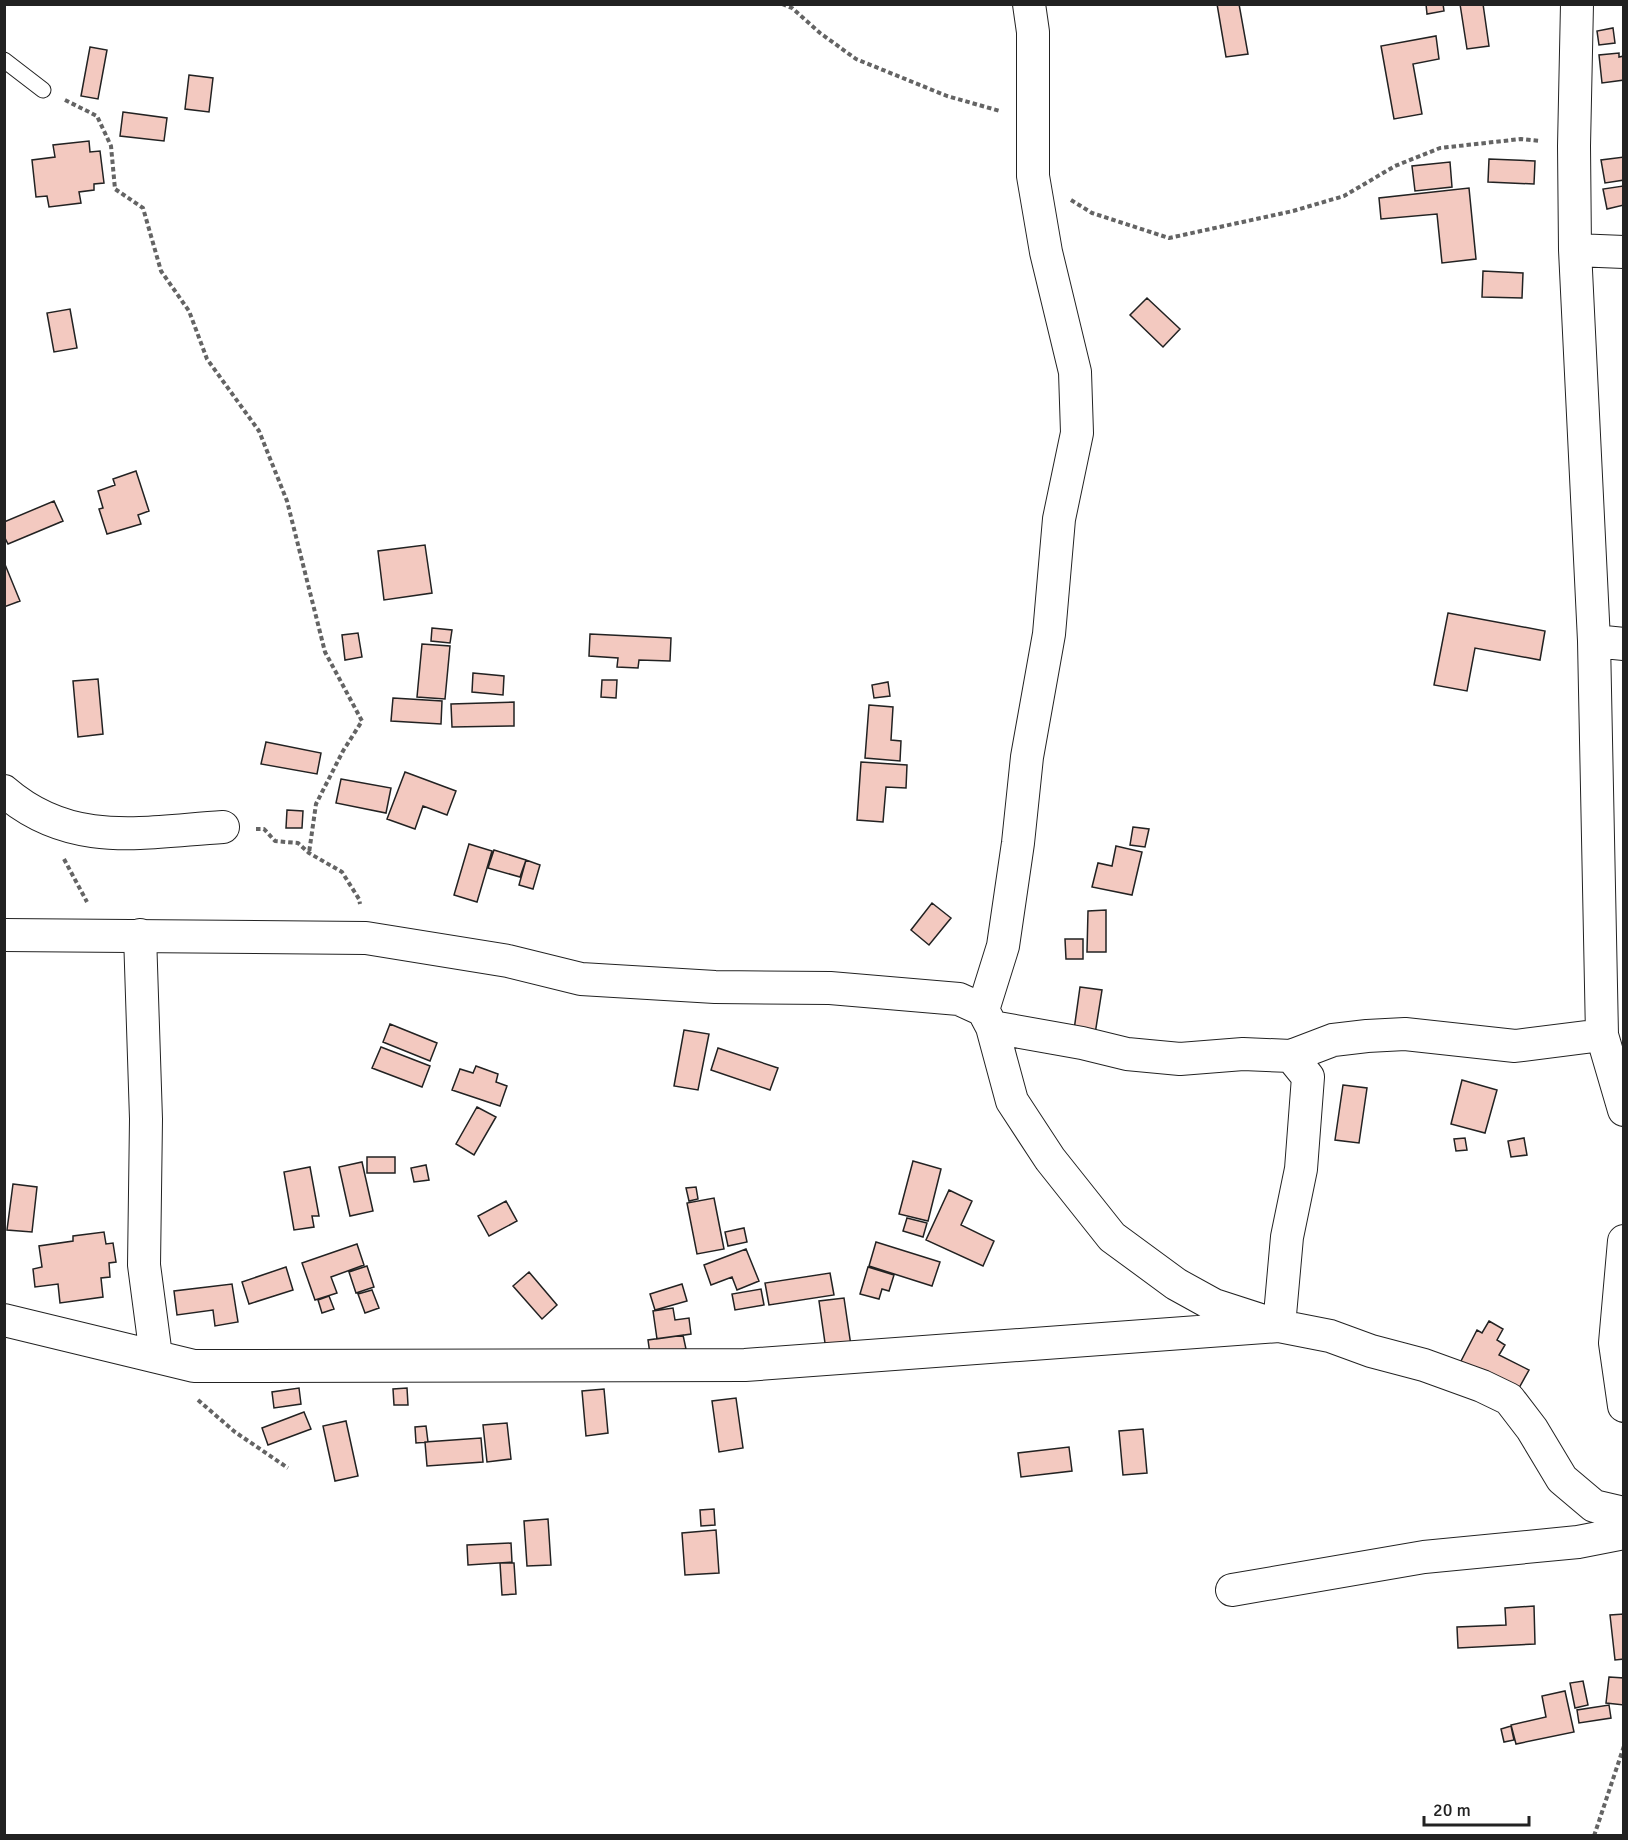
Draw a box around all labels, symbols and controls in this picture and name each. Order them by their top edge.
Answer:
scale bar [1424,1789,1529,1827]
text: 20 m [1433,1799,1471,1821]

